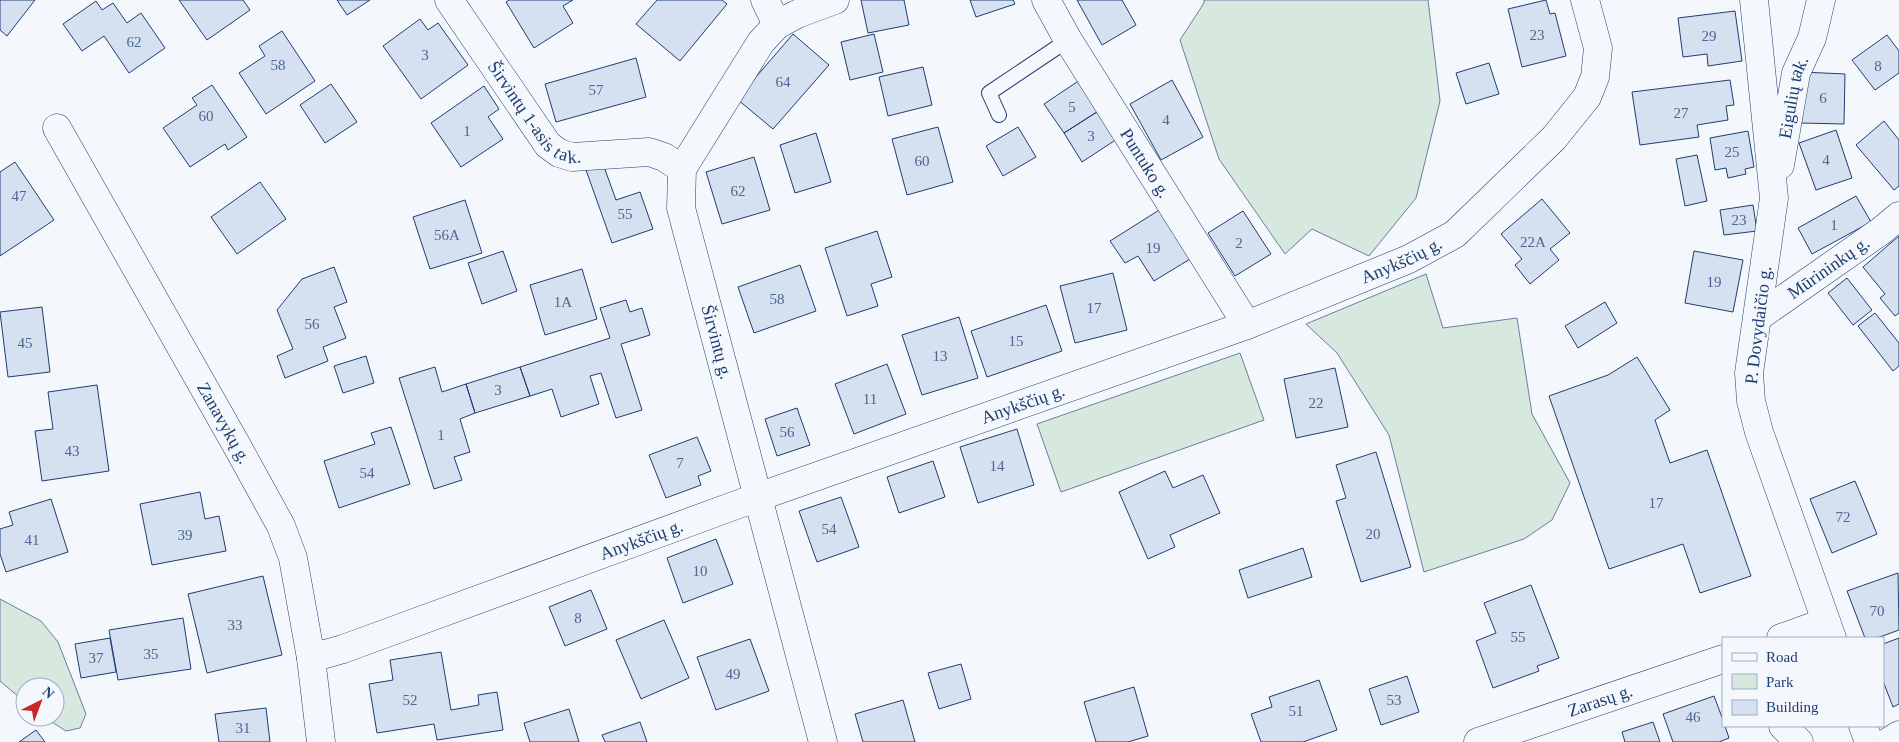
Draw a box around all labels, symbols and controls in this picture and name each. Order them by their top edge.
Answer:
house number: 23 [1530,27,1545,43]
house number: 29 [1702,28,1717,44]
house number: 62 [127,34,142,50]
house number: 3 [421,47,429,63]
street label: Eigulių tak. [1775,53,1812,140]
house number: 58 [271,57,286,73]
street label: Širvintų 1-asis tak. [484,57,582,167]
house number: 8 [1874,58,1882,74]
house number: 64 [776,74,791,90]
house number: 57 [589,82,604,98]
house number: 6 [1819,90,1827,106]
house number: 5 [1068,99,1076,115]
house number: 27 [1674,105,1689,121]
house number: 60 [199,108,214,124]
house number: 4 [1162,112,1170,128]
house number: 1 [463,123,471,139]
street label: Puntuko g. [1116,125,1175,201]
house number: 3 [1087,128,1095,144]
house number: 25 [1725,144,1740,160]
house number: 4 [1822,152,1830,168]
house number: 60 [915,153,930,169]
house number: 62 [731,183,746,199]
house number: 47 [12,188,27,204]
house number: 55 [618,206,633,222]
house number: 23 [1732,212,1747,228]
house number: 1 [1830,217,1838,233]
house number: 56A [434,227,460,243]
street label: Mūrininkų g. [1784,232,1873,303]
street label: Anykščių g. [1358,233,1445,288]
house number: 22A [1520,234,1546,250]
house number: 2 [1235,235,1243,251]
house number: 19 [1146,240,1161,256]
street label: P. Dovydaičio g. [1741,265,1775,385]
house number: 19 [1707,274,1722,290]
house number: 58 [770,291,785,307]
house number: 1A [554,294,572,310]
house number: 17 [1087,300,1102,316]
street label: Širvintų g. [698,302,737,381]
house number: 56 [305,316,320,332]
house number: 15 [1009,333,1024,349]
house number: 45 [18,335,33,351]
house number: 13 [933,348,948,364]
street label: Zanavykų g. [193,379,255,467]
street label: Anykščių g. [979,380,1067,428]
house number: 3 [494,382,502,398]
house number: 11 [863,391,877,407]
house number: 22 [1309,395,1324,411]
house number: 56 [780,424,795,440]
house number: 1 [437,427,445,443]
house number: 43 [65,443,80,459]
house number: 7 [676,455,684,471]
house number: 14 [990,458,1005,474]
house number: 54 [360,465,375,481]
house number: 17 [1649,495,1664,511]
house number: 72 [1836,509,1851,525]
street label: Anykščių g. [597,515,686,564]
house number: 54 [822,521,837,537]
house number: 20 [1366,526,1381,542]
house number: 39 [178,527,193,543]
house number: 41 [25,532,40,548]
house number: 10 [693,563,708,579]
house number: 70 [1870,603,1885,619]
house number: 8 [574,610,582,626]
house number: 33 [228,617,243,633]
house number: 55 [1511,629,1526,645]
legend [1722,637,1884,727]
house number: 35 [144,646,159,662]
text: Road [1766,649,1798,665]
house number: 37 [89,650,104,666]
house number: 49 [726,666,741,682]
text: Park [1766,674,1794,690]
north arrow [15,677,65,727]
street label: Zarasų g. [1565,680,1635,721]
text: N [40,684,57,702]
house number: 52 [403,692,418,708]
house number: 53 [1387,692,1402,708]
text: Building [1766,699,1819,715]
house number: 51 [1289,703,1304,719]
house number: 46 [1686,709,1701,725]
house number: 31 [236,720,251,736]

